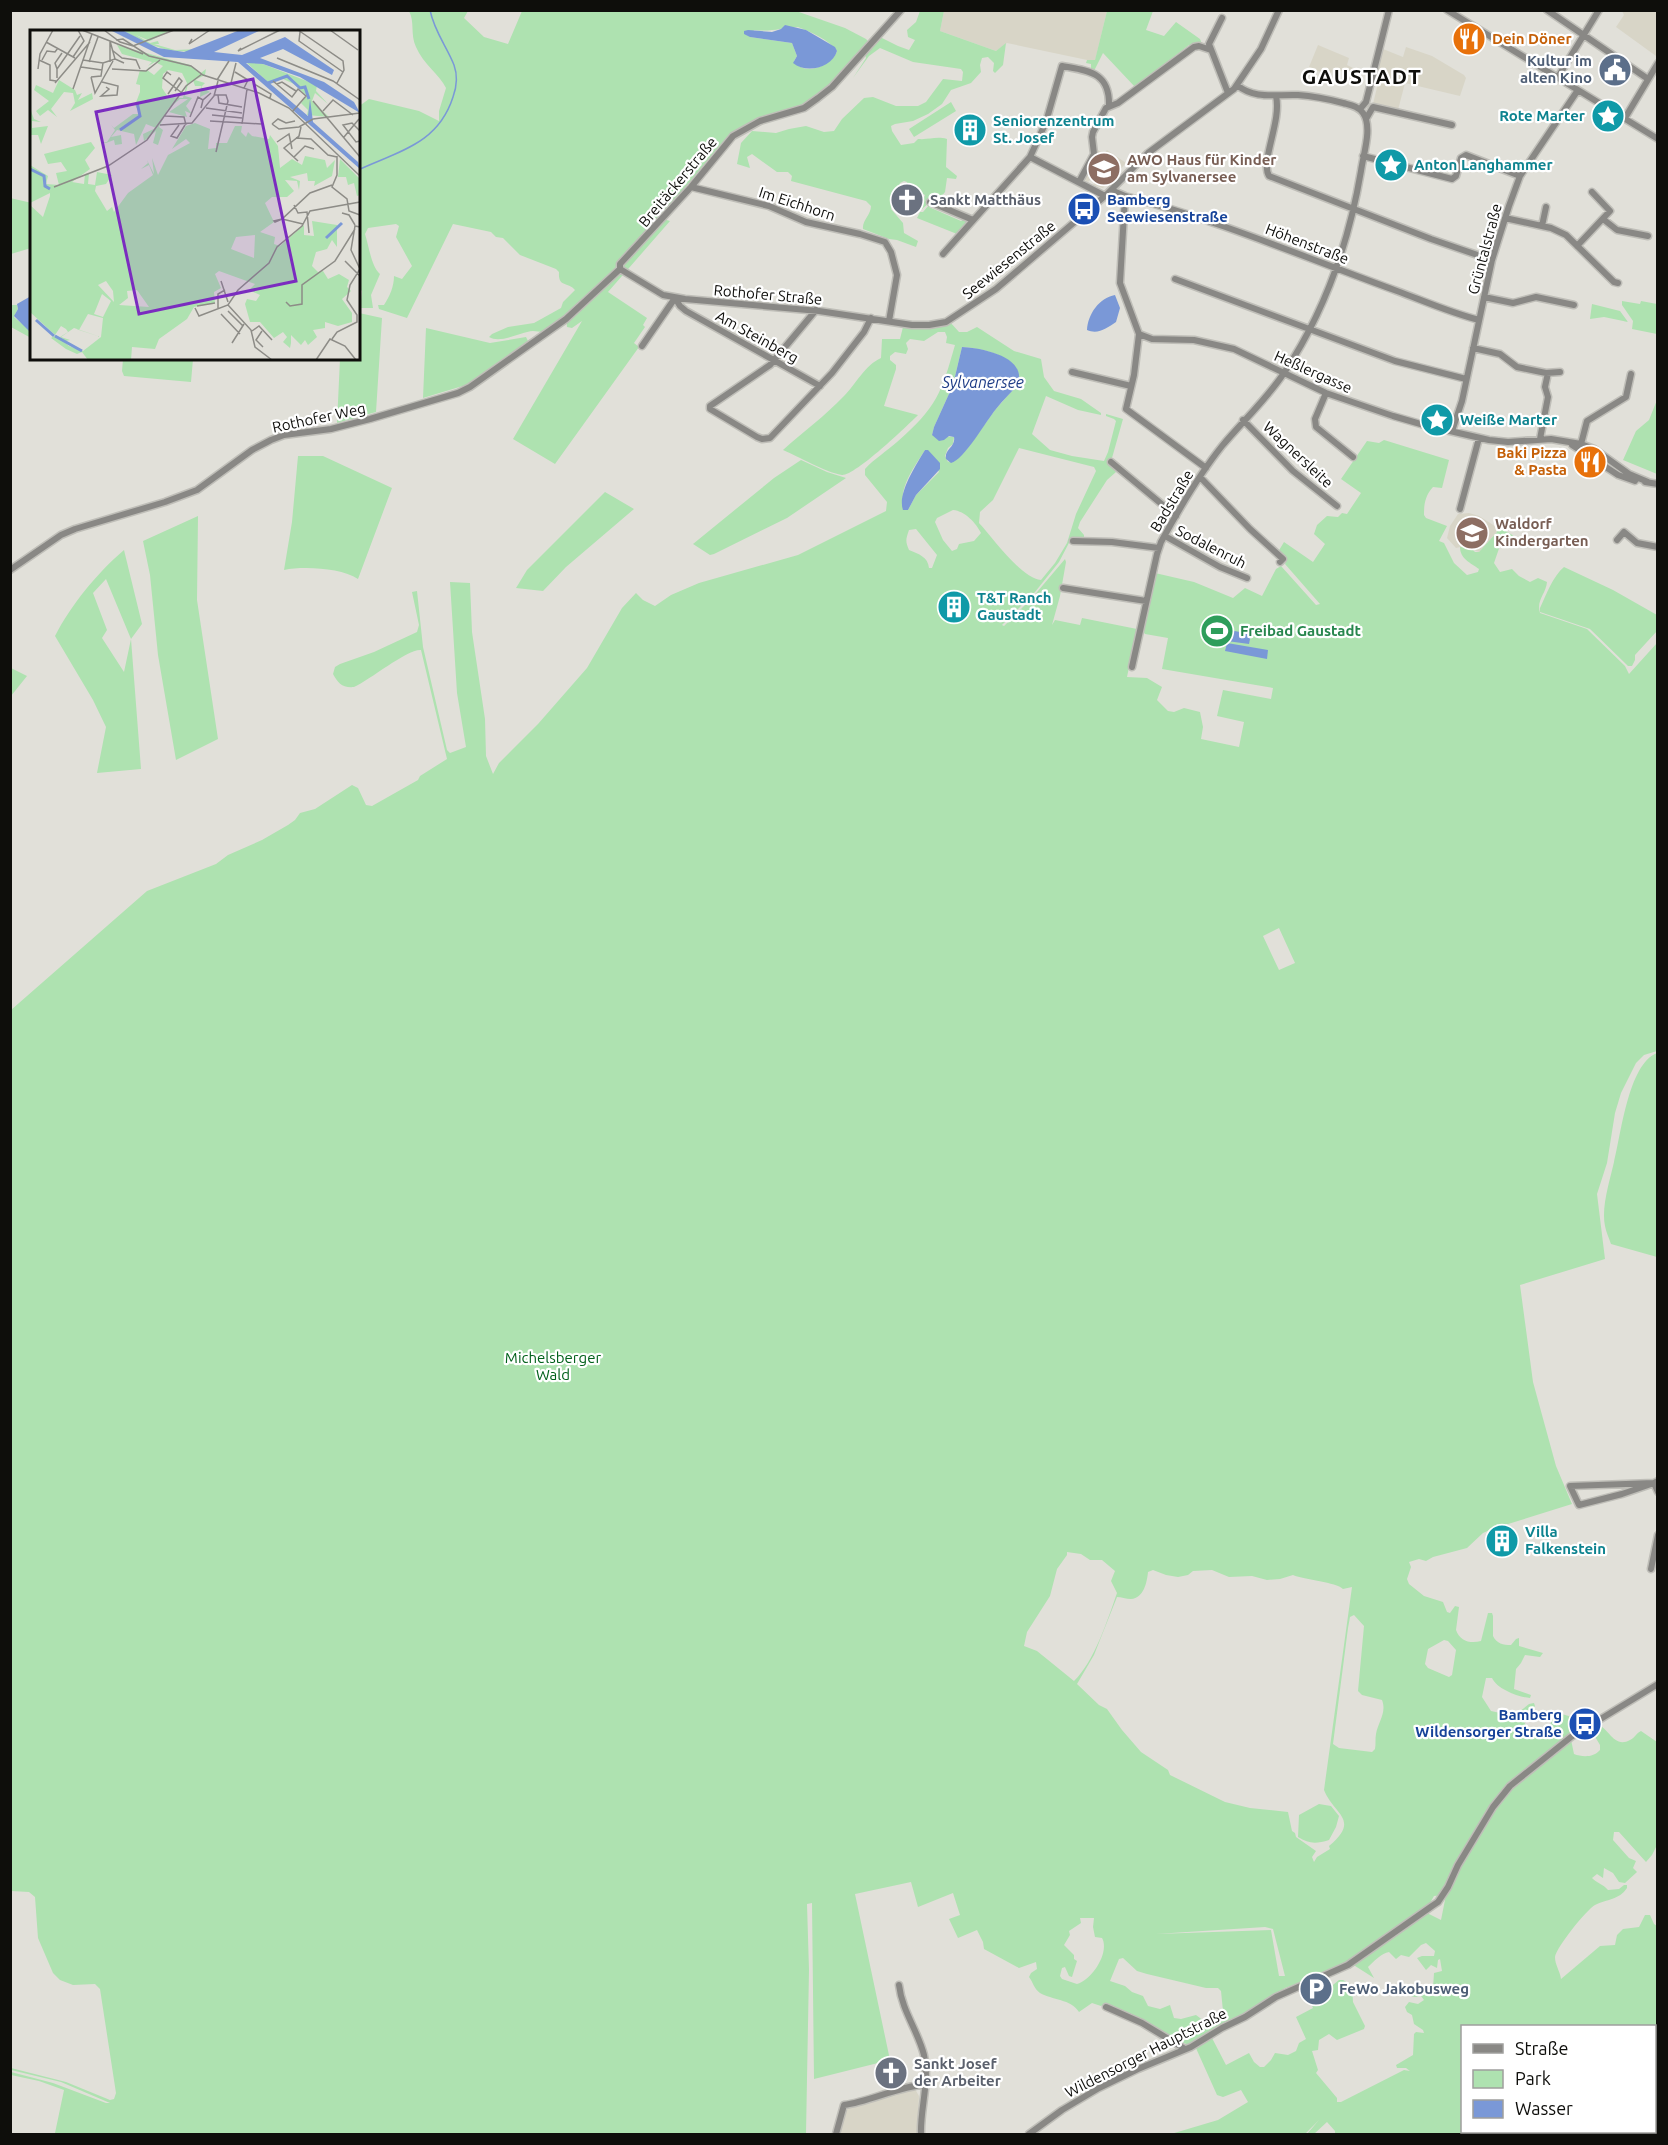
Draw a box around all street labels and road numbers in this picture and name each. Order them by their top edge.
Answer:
street label: Breitäckerstraße [635,133,720,230]
street label: Im Eichhorn [757,183,838,224]
street label: Grüntalstraße [1464,202,1505,296]
street label: Seewiesenstraße [959,217,1059,302]
street label: Höhenstraße [1263,220,1351,267]
street label: Rothofer Straße [713,281,823,308]
street label: Am Steinberg [713,307,801,366]
street label: Heßlergasse [1272,347,1355,396]
street label: Rothofer Weg [271,399,367,436]
street label: Wagnersleite [1260,418,1337,491]
street label: Badstraße [1146,467,1197,535]
street label: Sodalenruh [1173,522,1249,572]
street label: Wildensorger Hauptstraße [1062,2004,1229,2101]

